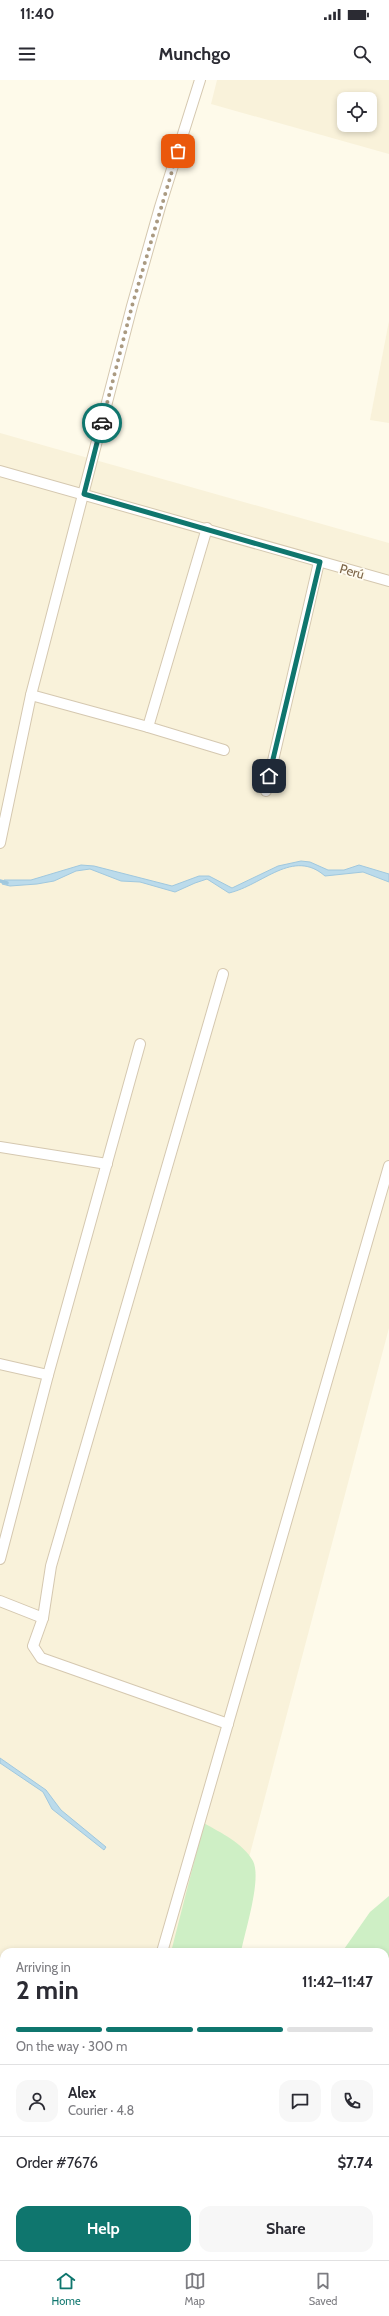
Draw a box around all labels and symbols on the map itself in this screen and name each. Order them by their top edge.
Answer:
pin [161,134,195,168]
courier [82,403,122,443]
street label: Perú [338,560,366,582]
pin [252,759,286,793]

